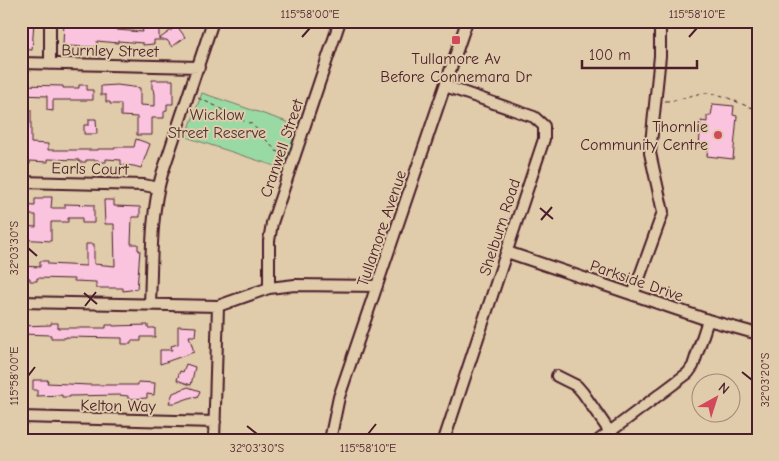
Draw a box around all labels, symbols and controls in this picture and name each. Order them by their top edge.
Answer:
text: 115°58'00"E [280,7,340,21]
text: 115°58'10"E [669,7,725,21]
marker: Tullamore Av Before Connemara Dr [450,34,462,46]
scale bar [582,38,696,70]
street label: Burnley Street [61,41,159,61]
text: 100 m [589,46,631,64]
place label: Tullamore Av Before Connemara Dr [380,50,532,86]
street label: Cranwell Street [257,96,307,200]
park label: Wicklow Street Reserve [168,106,266,142]
place label: Thornlie Community Centre [580,118,708,154]
marker: Thornlie Community Centre [712,129,724,141]
street label: Earls Court [51,159,129,179]
street label: Tullamore Avenue [354,168,410,289]
street label: Shelburn Road [476,177,524,278]
text: 32°03'30"S [7,220,21,275]
street label: Parkside Drive [588,257,686,305]
text: 115°58'00"E [7,346,21,406]
text: 32°03'20"S [758,352,772,407]
north arrow [692,374,742,424]
text: N [715,379,733,398]
street label: Kelton Way [80,396,157,416]
text: 32°03'30"S [230,441,285,455]
text: 115°58'10"E [340,441,396,455]

